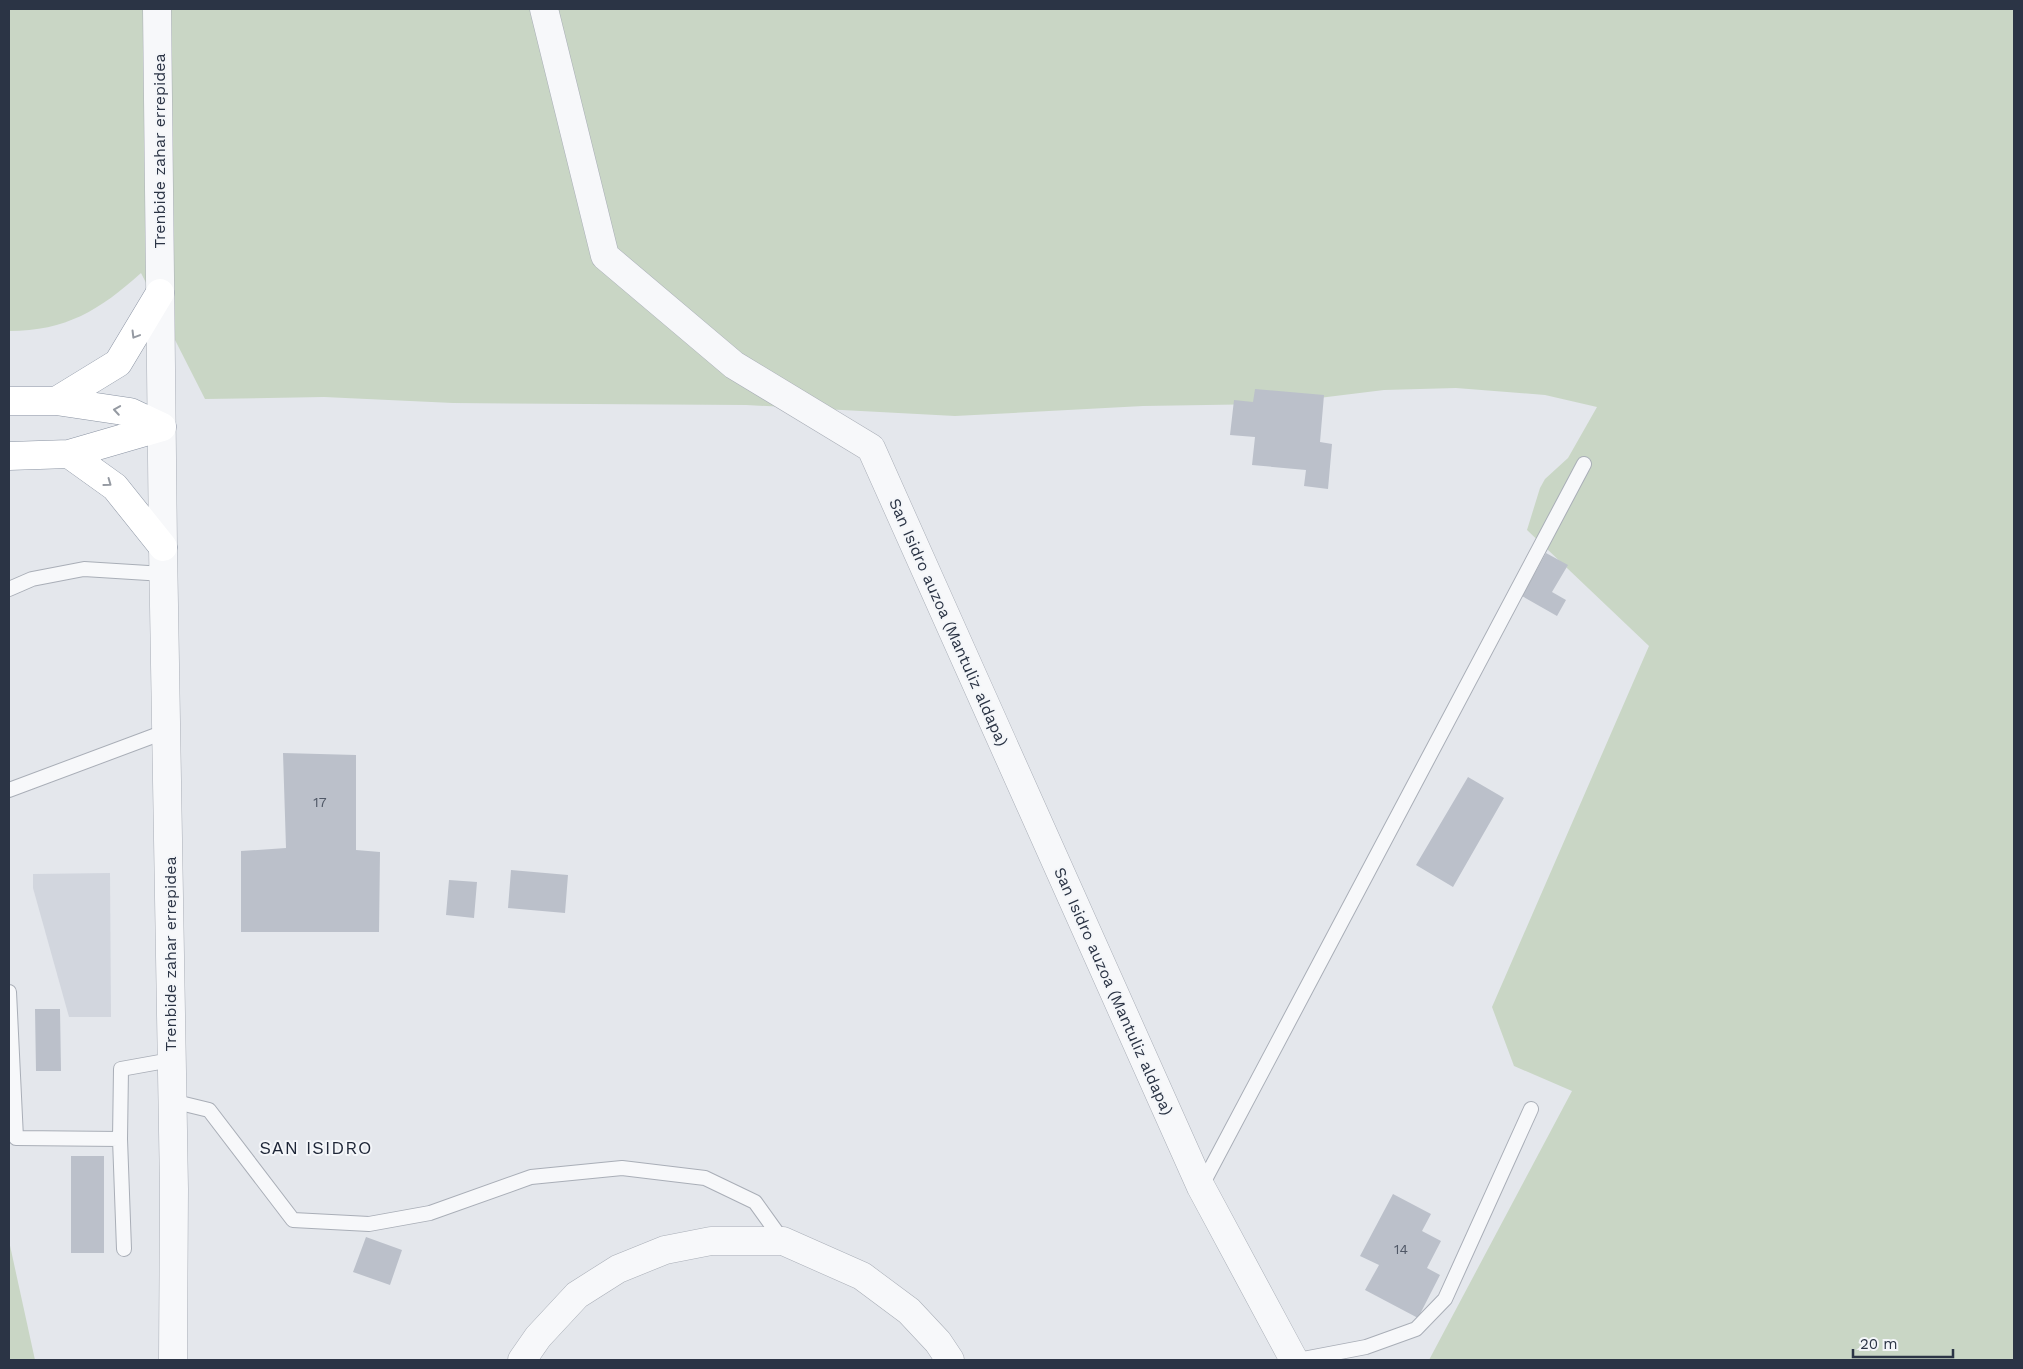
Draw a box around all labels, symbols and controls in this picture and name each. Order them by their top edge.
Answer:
street label: Trenbide zahar errepidea [150,53,169,249]
one-way arrow [131,330,141,339]
one-way arrow [112,405,120,416]
one-way arrow [102,477,112,486]
street label: San Isidro auzoa (Mantuliz aldapa) [885,495,1012,749]
house number: 17 [313,794,327,810]
street label: Trenbide zahar errepidea [161,856,180,1052]
street label: San Isidro auzoa (Mantuliz aldapa) [1050,864,1177,1118]
district label: SAN ISIDRO [259,1137,373,1158]
house number: 14 [1394,1241,1408,1257]
scale bar [1853,1326,1953,1358]
text: 20 m [1860,1335,1898,1353]

